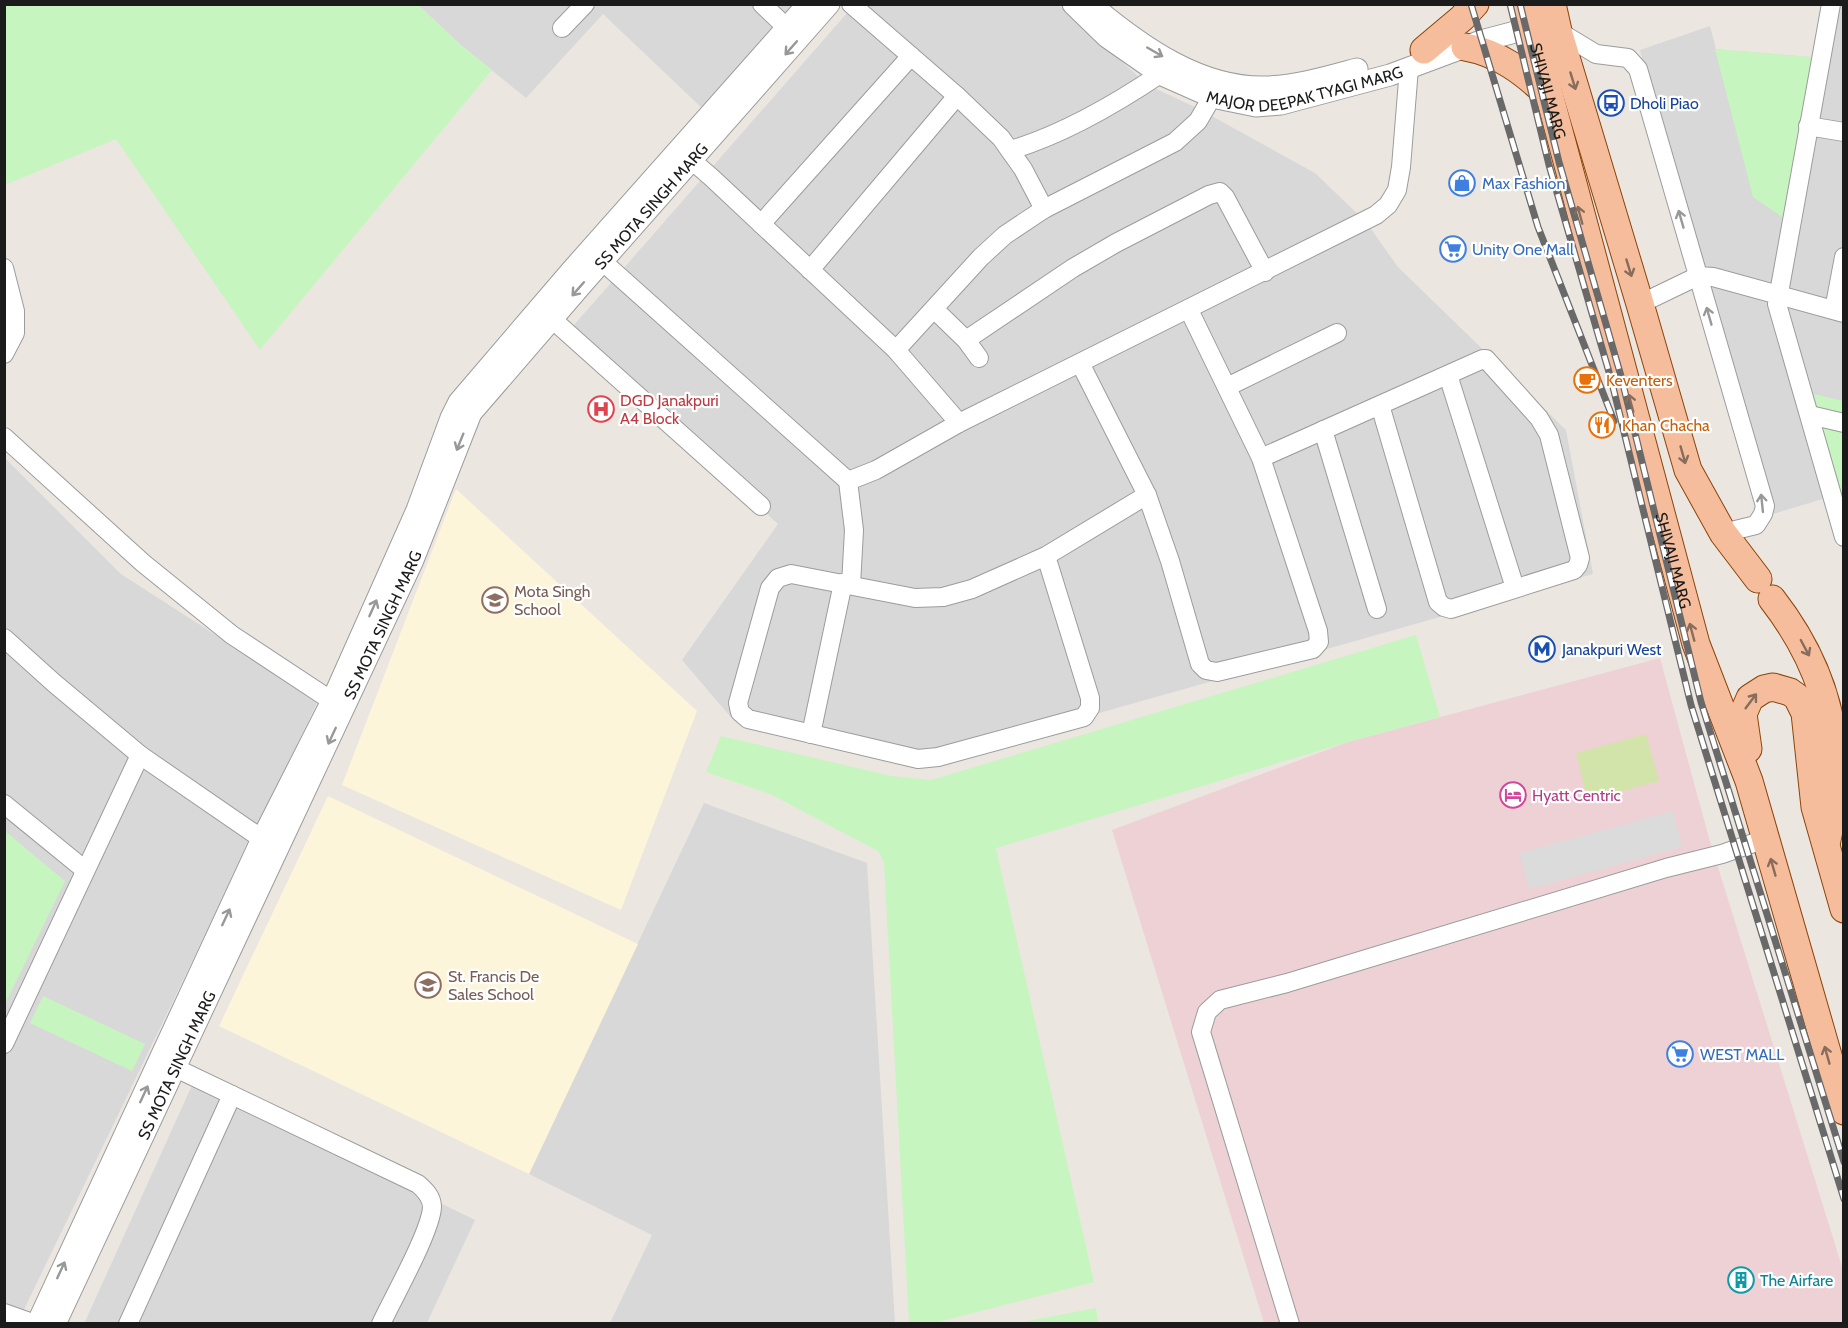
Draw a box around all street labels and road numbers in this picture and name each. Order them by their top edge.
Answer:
street label: SHIVAJI MARG [1526,41,1570,141]
street label: MAJOR DEEPAK TYAGI MARG [1205,62,1406,116]
street label: SS MOTA SINGH MARG [591,139,712,273]
street label: SHIVAJI MARG [1651,510,1695,611]
street label: SS MOTA SINGH MARG [340,548,426,703]
street label: SS MOTA SINGH MARG [134,988,220,1143]

